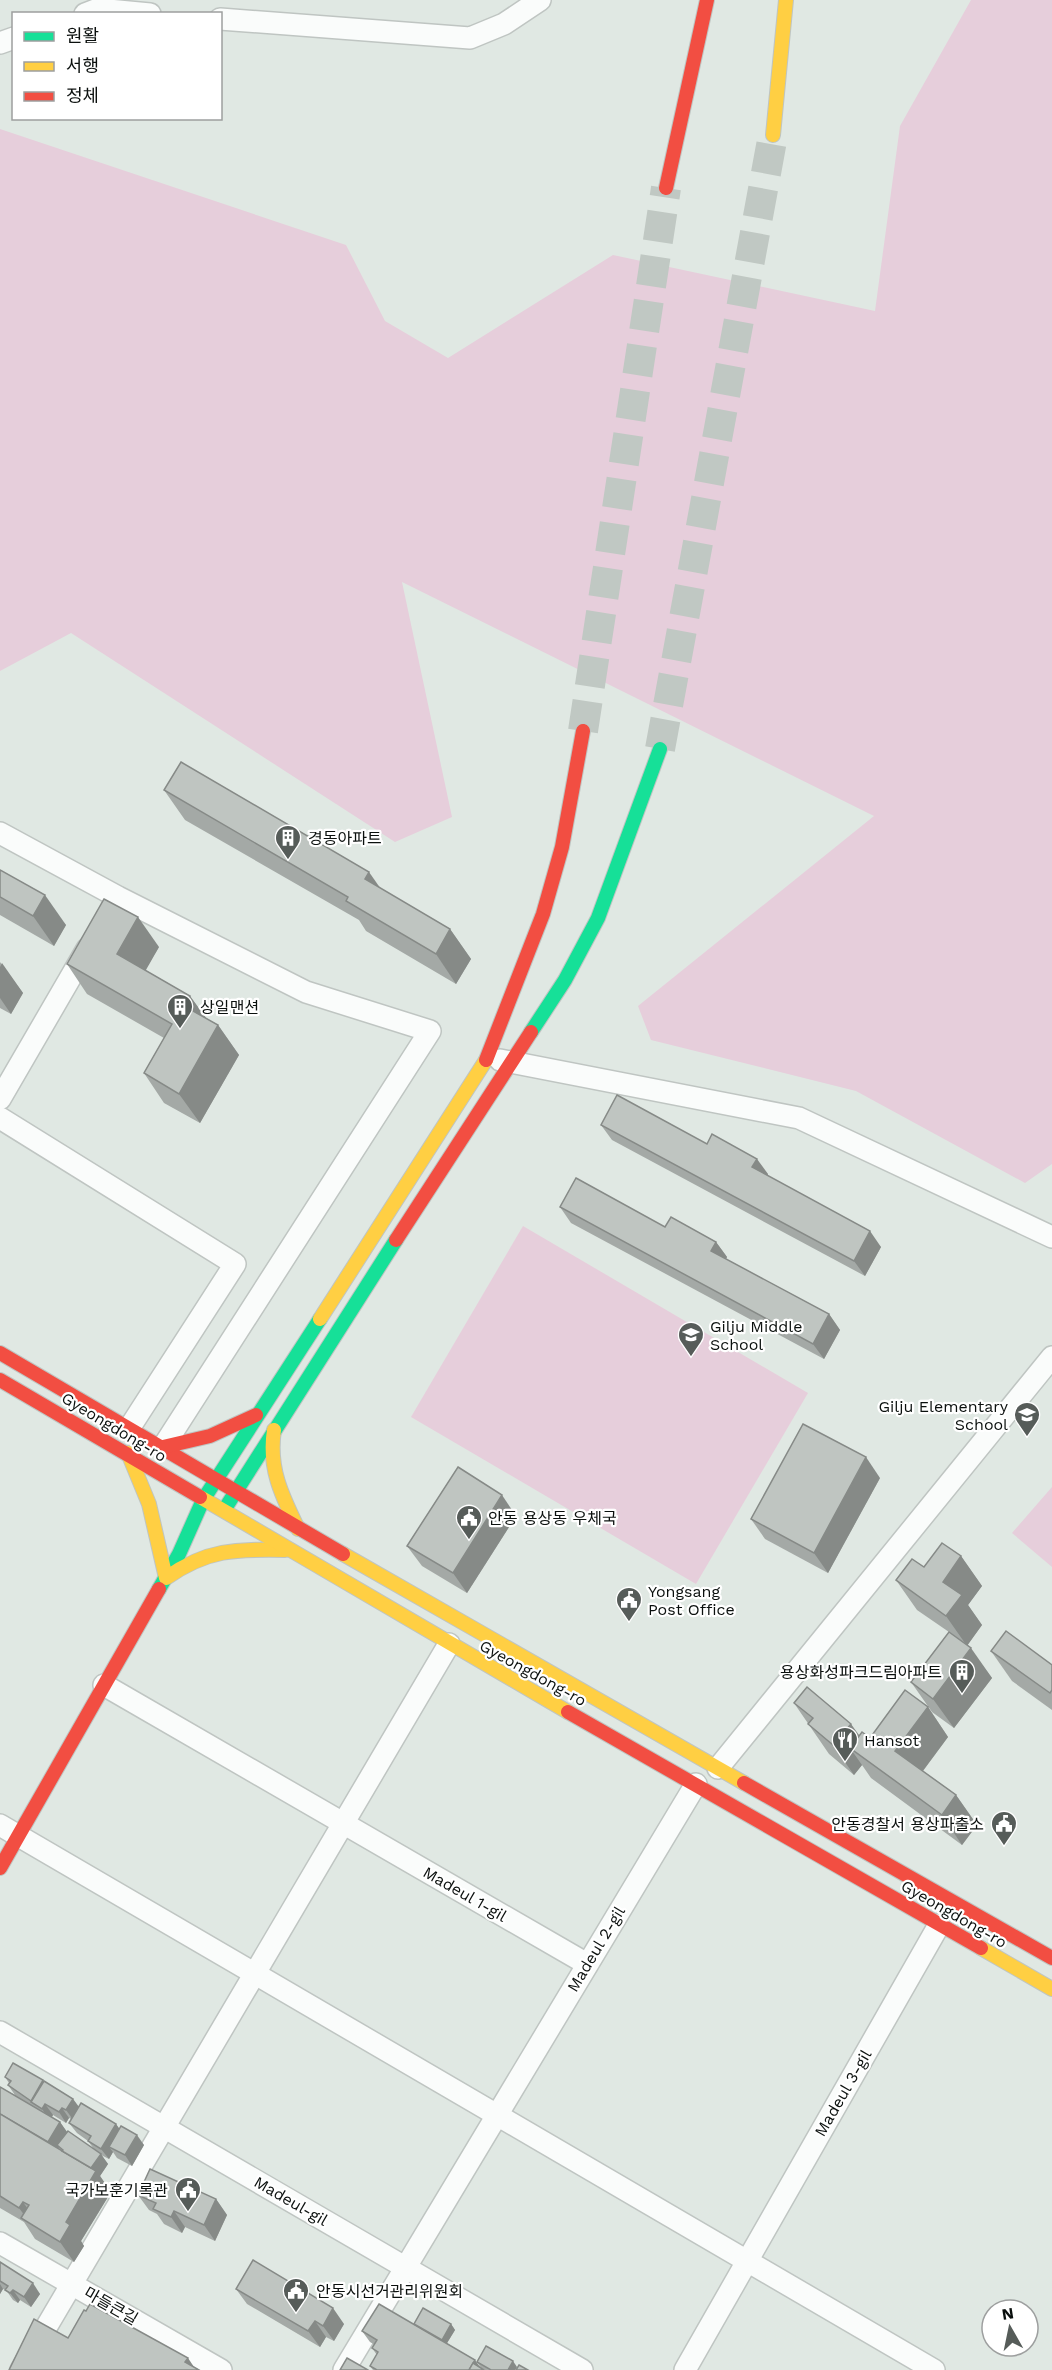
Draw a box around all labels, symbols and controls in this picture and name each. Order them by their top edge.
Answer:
legend [12,12,222,120]
text: 원활 [66,25,99,46]
text: 서행 [66,55,99,76]
text: 정체 [66,85,99,106]
building icon: 경동아파트 [273,823,303,861]
place label: 경동아파트 [308,829,382,848]
building icon: 상일맨션 [165,992,195,1030]
place label: 상일맨션 [200,998,259,1017]
place label: Gilju Middle School [710,1317,802,1354]
school or university icon: Gilju Middle School [676,1320,706,1358]
street label: Gyeongdong-ro [58,1388,170,1466]
place label: Gilju Elementary School [879,1397,1009,1434]
school or university icon: Gilju Elementary School [1012,1400,1042,1438]
public building icon: 안동 용상동 우체국 [454,1503,484,1541]
place label: 안동 용상동 우체국 [488,1509,617,1528]
place label: Yongsang Post Office [648,1582,735,1619]
public building icon: Yongsang Post Office [614,1585,644,1623]
street label: Gyeongdong-ro [476,1636,590,1710]
building icon: 용상화성파크드림아파트 [947,1657,977,1695]
place label: 용상화성파크드림아파트 [780,1663,942,1682]
restaurant icon: Hansot [830,1725,860,1763]
place label: Hansot [864,1731,919,1750]
public building icon: 안동경찰서 용상파출소 [989,1809,1019,1847]
place label: 안동경찰서 용상파출소 [831,1815,984,1834]
street label: Madeul 1-gil [420,1862,510,1926]
street label: Gyeongdong-ro [898,1876,1010,1952]
street label: Madeul 2-gil [563,1903,629,1995]
street label: Madeul 3-gil [811,2046,875,2140]
street label: Madeul-gil [251,2172,331,2230]
public building icon: 국가보훈기록관 [173,2175,203,2213]
place label: 국가보훈기록관 [65,2181,168,2200]
public building icon: 안동시선거관리위원회 [281,2276,311,2314]
place label: 안동시선거관리위원회 [316,2282,463,2301]
street label: 마들큰길 [81,2283,141,2329]
north arrow [980,2298,1040,2358]
text: N [1000,2303,1015,2324]

